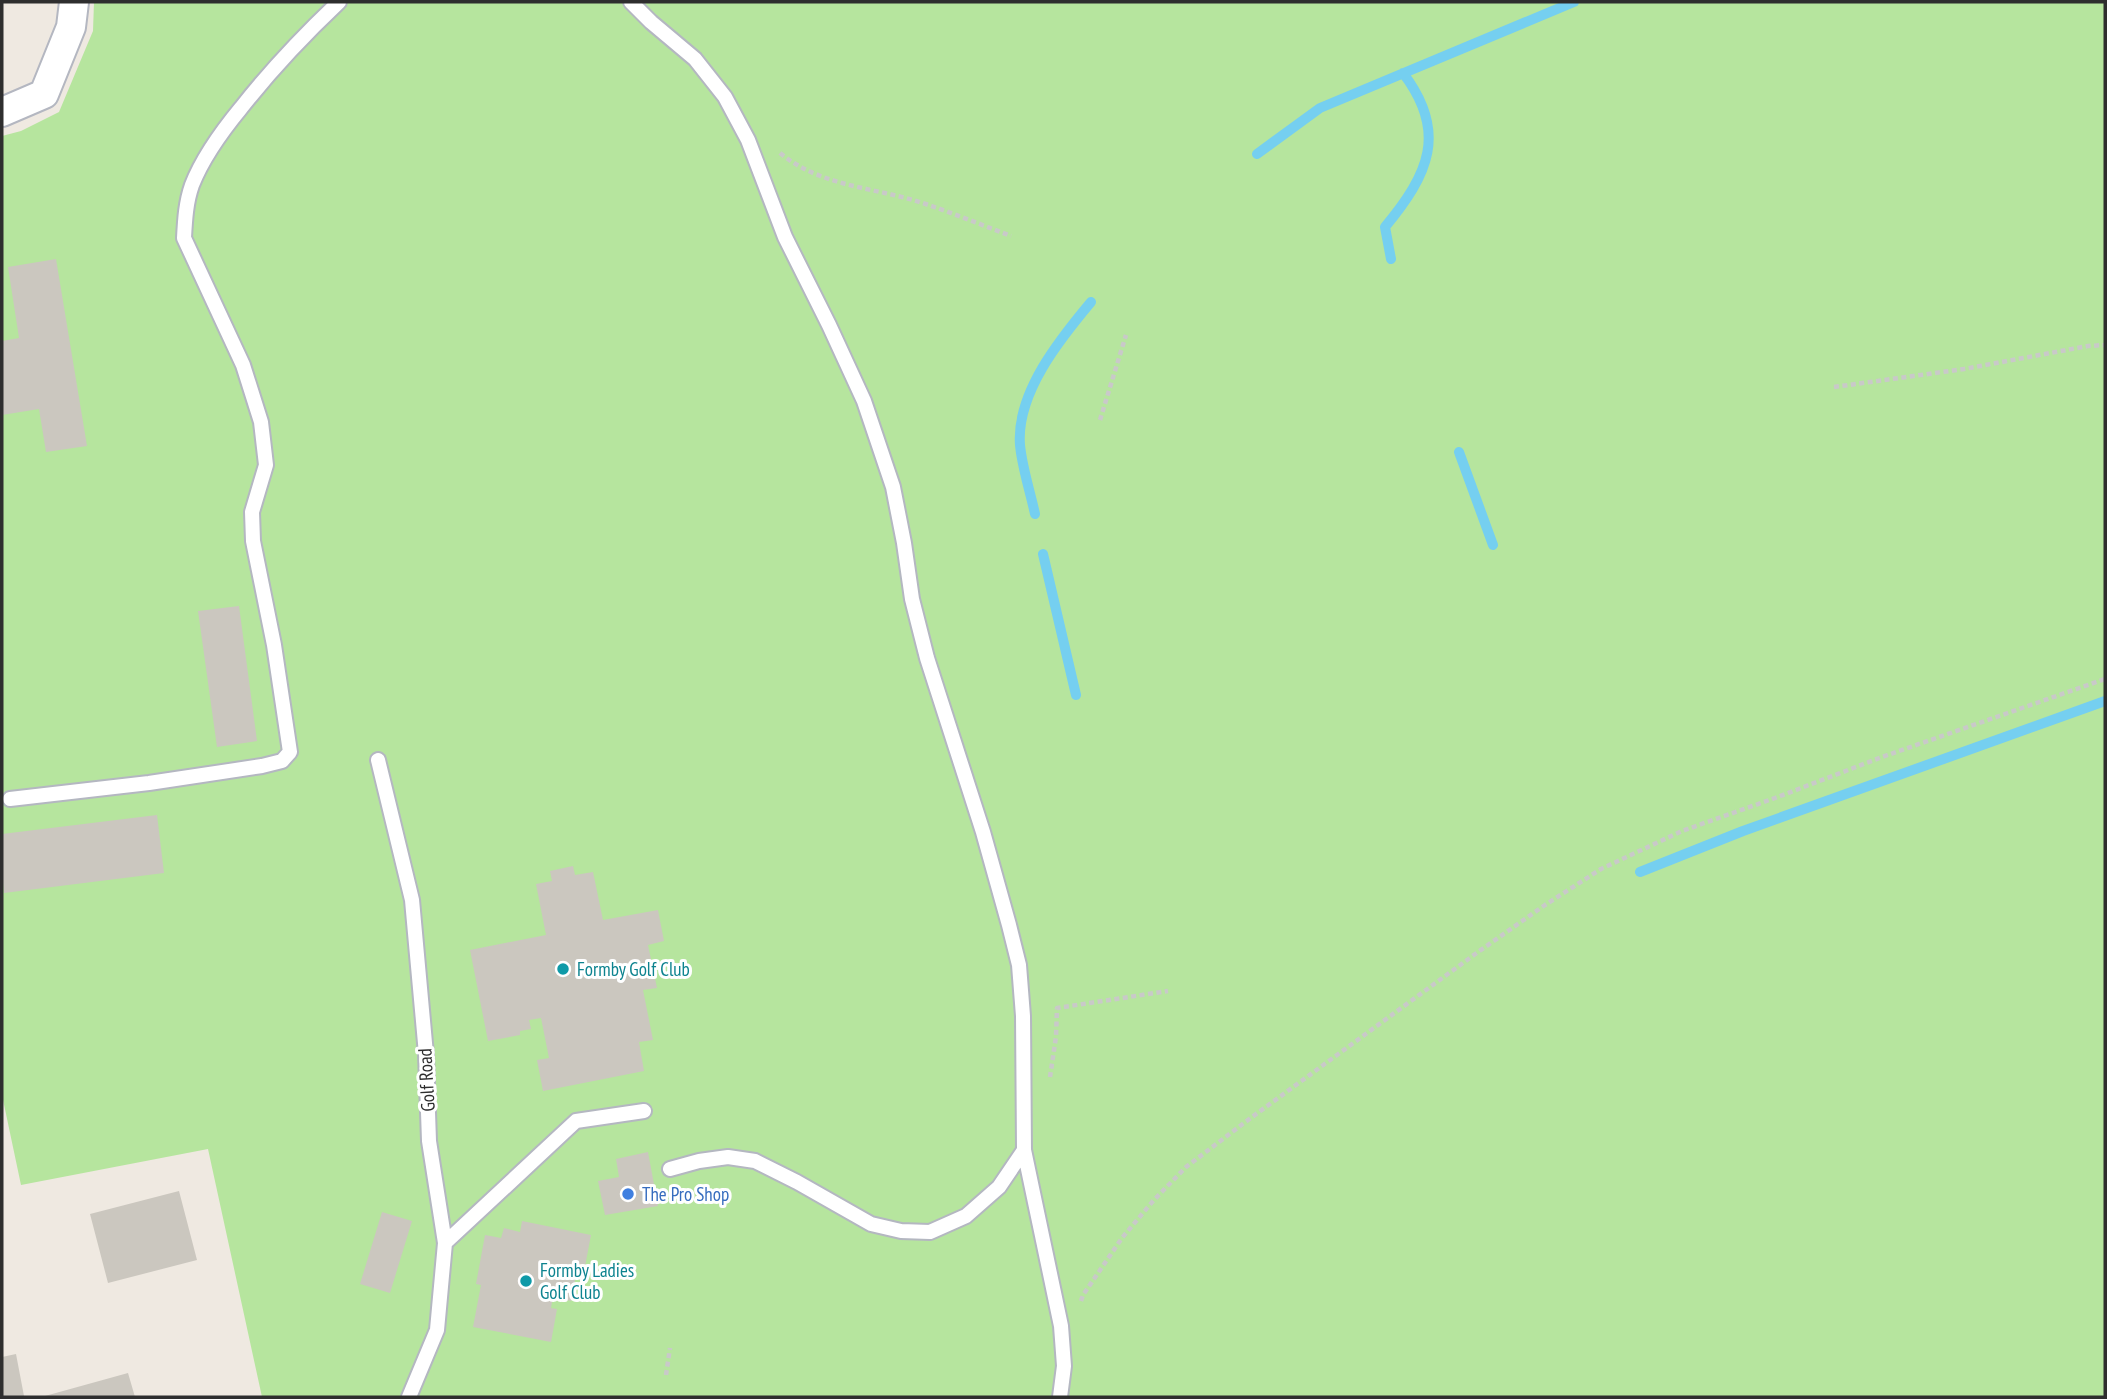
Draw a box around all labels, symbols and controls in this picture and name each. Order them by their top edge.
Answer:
place label: Formby Golf Club [577,957,690,981]
marker: Formby Golf Club [555,961,571,977]
street label: Golf Road [412,1048,440,1112]
place label: The Pro Shop [642,1182,729,1206]
marker: The Pro Shop [620,1186,636,1202]
place label: Formby Ladies Golf Club [540,1258,634,1304]
marker: Formby Ladies Golf Club [518,1273,534,1289]

